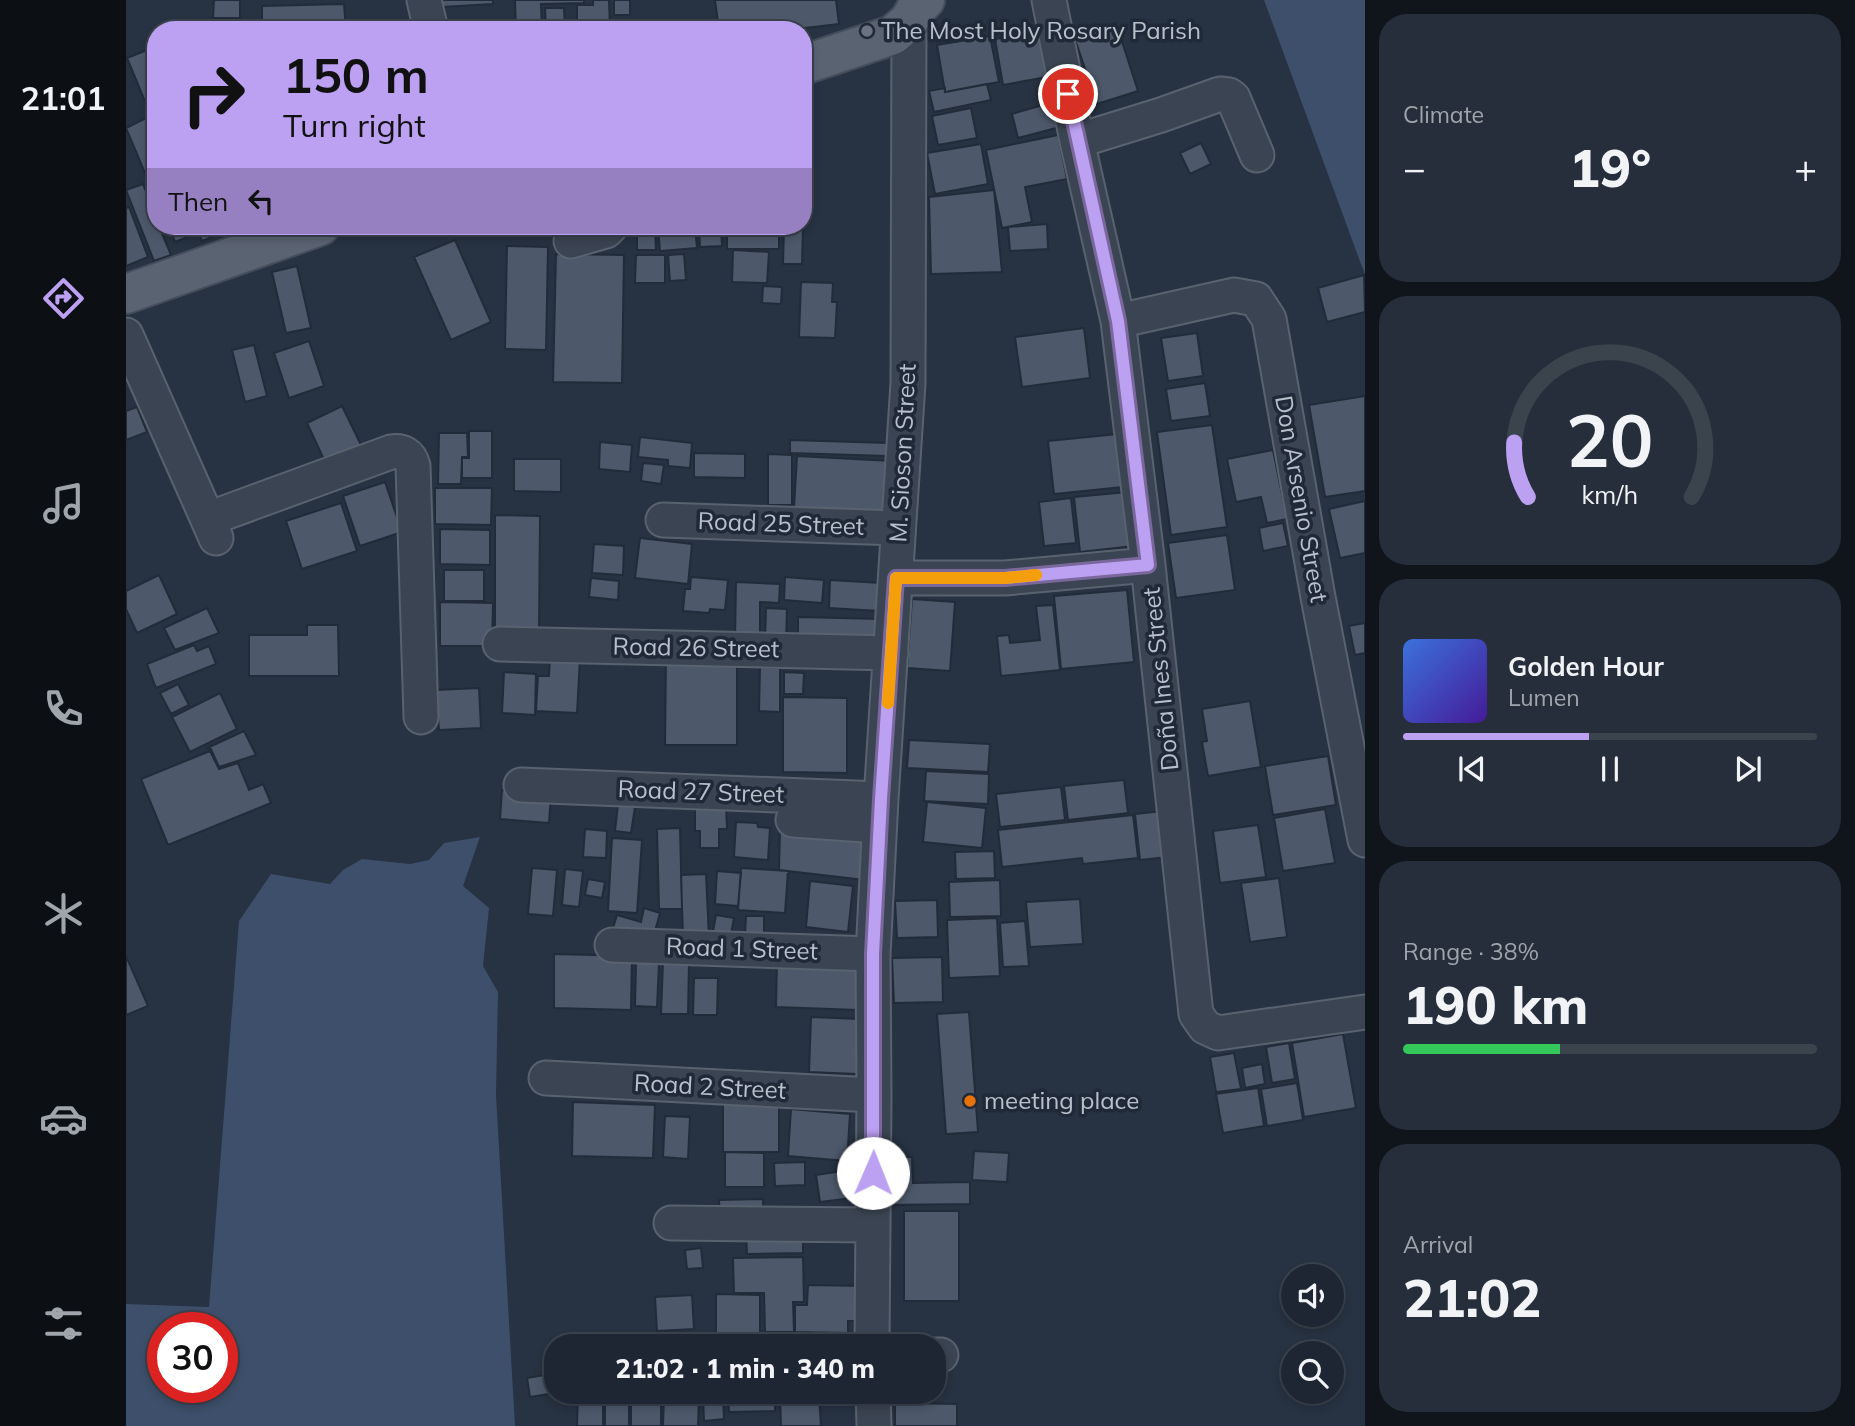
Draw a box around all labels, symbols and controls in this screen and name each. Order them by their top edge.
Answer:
place label: The Most Holy Rosary Parish [881,15,1201,45]
marker: The Most Holy Rosary Parish [859,23,875,39]
text: 150 m [283,44,429,105]
icon: right [168,49,259,140]
pin [1038,64,1098,124]
icon: arrive [1049,75,1087,113]
text: 21:01 [21,78,105,118]
text: Climate [1403,100,1484,129]
text: Turn right [283,105,426,145]
text: 19° [1569,135,1651,200]
text: − [1403,144,1426,192]
text: + [1794,144,1817,192]
icon: left [242,182,280,220]
text: Then [168,185,228,218]
icon: directions [39,274,88,323]
street label: M. Sioson Street [882,363,922,543]
street label: Don Arsenio Street [1269,393,1335,604]
text: 20 [1566,394,1654,485]
text: km/h [1582,478,1638,509]
icon: music [39,479,88,528]
street label: Road 25 Street [697,505,865,541]
street label: Doña Ines Street [1135,586,1185,772]
street label: Road 26 Street [612,631,780,663]
text: Golden Hour [1508,650,1664,683]
text: Lumen [1508,683,1580,712]
icon: phone [39,684,88,733]
icon: previous [1453,750,1491,788]
icon: pause [1591,750,1629,788]
icon: next [1729,750,1767,788]
street label: Road 27 Street [617,773,785,809]
icon: climate [39,889,88,938]
street label: Road 1 Street [665,930,819,966]
text: Range · 38% [1403,937,1539,966]
text: 190 km [1403,972,1588,1037]
street label: Road 2 Street [633,1067,787,1105]
place label: meeting place [984,1085,1139,1115]
marker: meeting place [962,1093,978,1109]
icon: car [39,1094,88,1143]
position arrow [836,1136,910,1210]
text: Arrival [1403,1230,1473,1259]
map controls [1281,1264,1344,1404]
button: sound [1281,1264,1344,1327]
text: 21:02 [1403,1265,1541,1330]
icon: filters [39,1299,88,1348]
speed limit sign: 30 [147,1312,238,1403]
button: search [1281,1341,1344,1404]
text: 21:02 · 1 min · 340 m [615,1352,875,1385]

